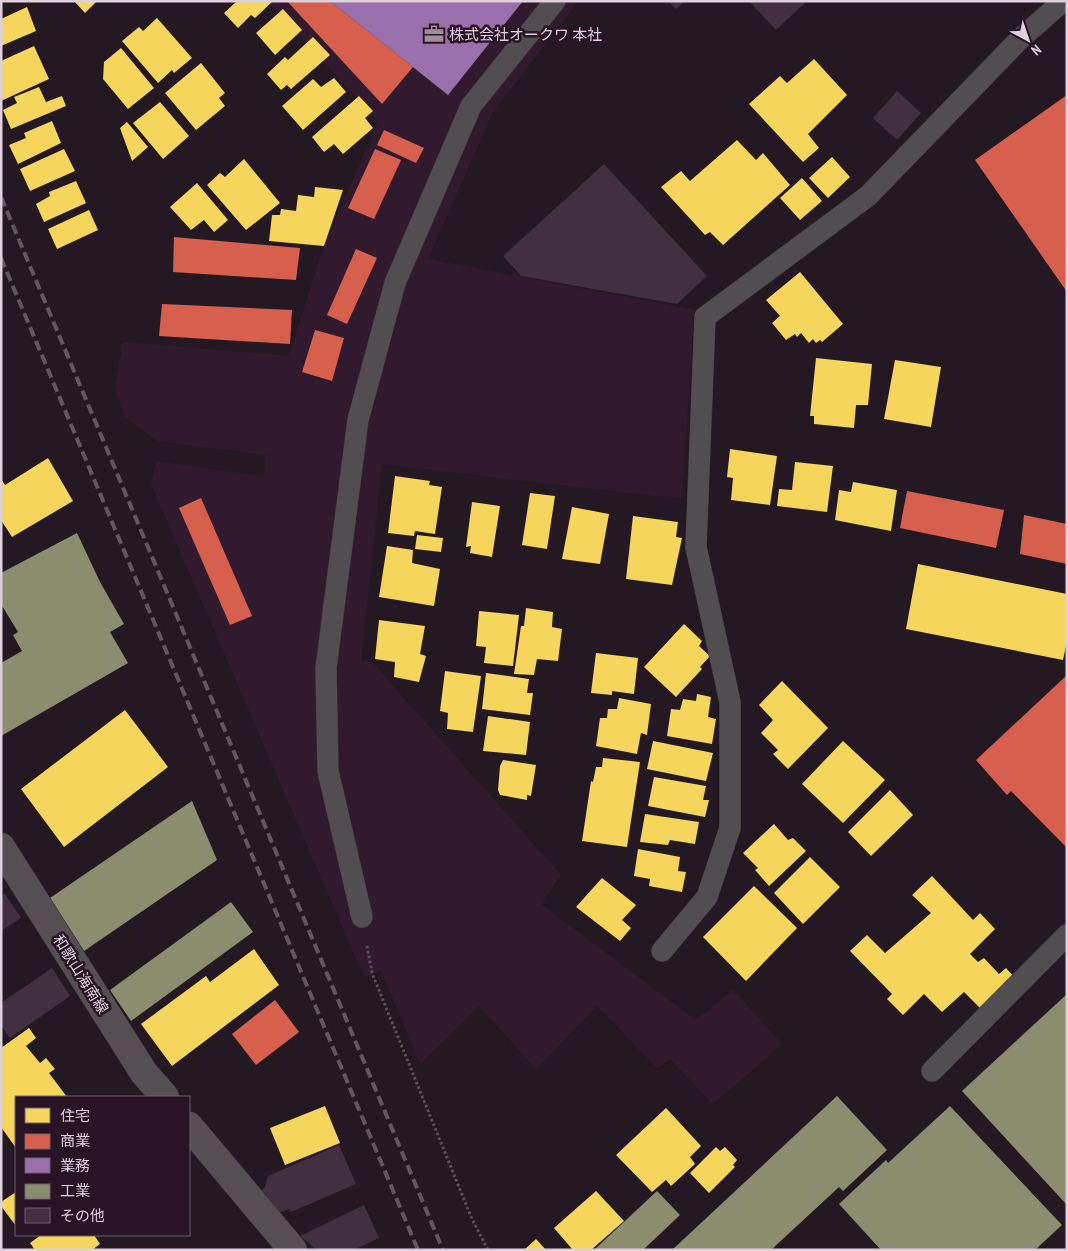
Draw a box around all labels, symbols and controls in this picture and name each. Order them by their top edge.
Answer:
north arrow [1003,15,1053,65]
office icon: 株式会社オークワ 本社 [423,23,445,45]
place label: 株式会社オークワ 本社 [449,25,602,44]
text: N [1028,41,1045,59]
street label: 和歌山海南線 [49,931,113,1017]
legend [15,1096,190,1236]
text: 住宅 [60,1106,90,1125]
text: 商業 [60,1131,90,1150]
text: 業務 [60,1156,90,1175]
text: 工業 [60,1181,90,1200]
text: その他 [60,1206,105,1225]

